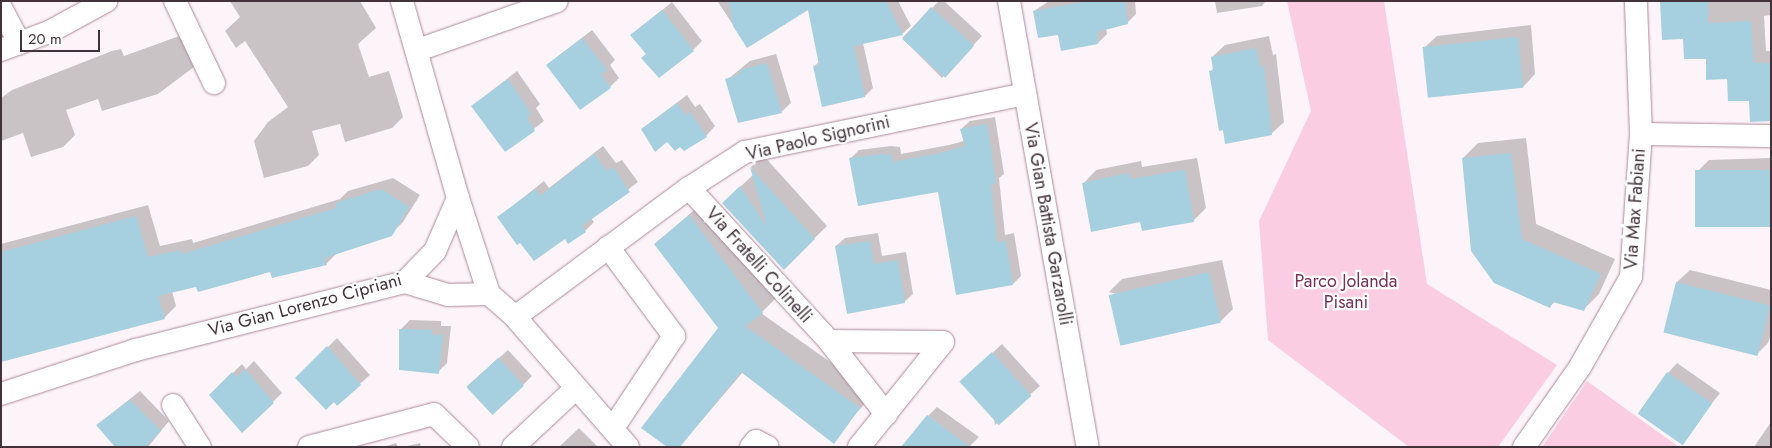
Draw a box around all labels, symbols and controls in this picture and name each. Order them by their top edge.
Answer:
scale bar [22,20,102,52]
text: 20 m [28,28,62,50]
street label: Via Paolo Signorini [744,111,892,165]
street label: Via Gian Battista Garzarolli [1020,121,1076,327]
street label: Via Max Fabiani [1620,148,1650,270]
street label: Via Fratelli Colinelli [701,203,817,327]
street label: Via Gian Lorenzo Cipriani [206,269,404,341]
park label: Parco Jolanda Pisani [1294,271,1398,314]

